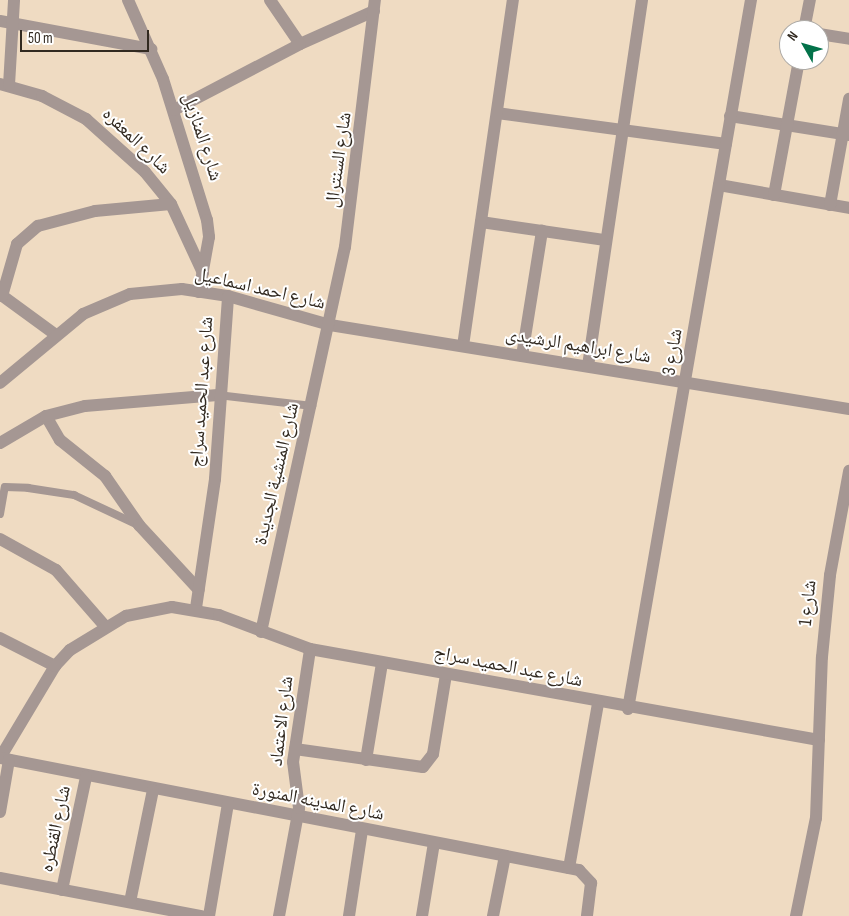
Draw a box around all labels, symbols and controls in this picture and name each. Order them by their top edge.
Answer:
scale bar [22,20,151,52]
north arrow [779,20,829,70]
text: N [784,28,802,44]
text: 50 m [28,29,53,48]
street label: شارع المنازيل [177,90,227,184]
street label: شارع المعفره [97,103,175,179]
street label: شارع السنترال [321,111,357,209]
street label: شارع احمد اسماعيل [193,263,327,315]
street label: شارع عبد الحميد سراج [185,316,219,468]
street label: شارع ابراهيم الرشيدى [504,323,652,369]
street label: شارع 3 [658,327,688,377]
street label: شارع المنشية الجديدة [250,400,304,548]
street label: شارع 1 [794,579,822,627]
street label: شارع عبد الحميد سراج [432,641,584,693]
street label: شارع الاعتماد [265,675,299,767]
street label: شارع المدينه المنورة [250,778,386,826]
street label: شارع القنطره [36,784,76,874]

